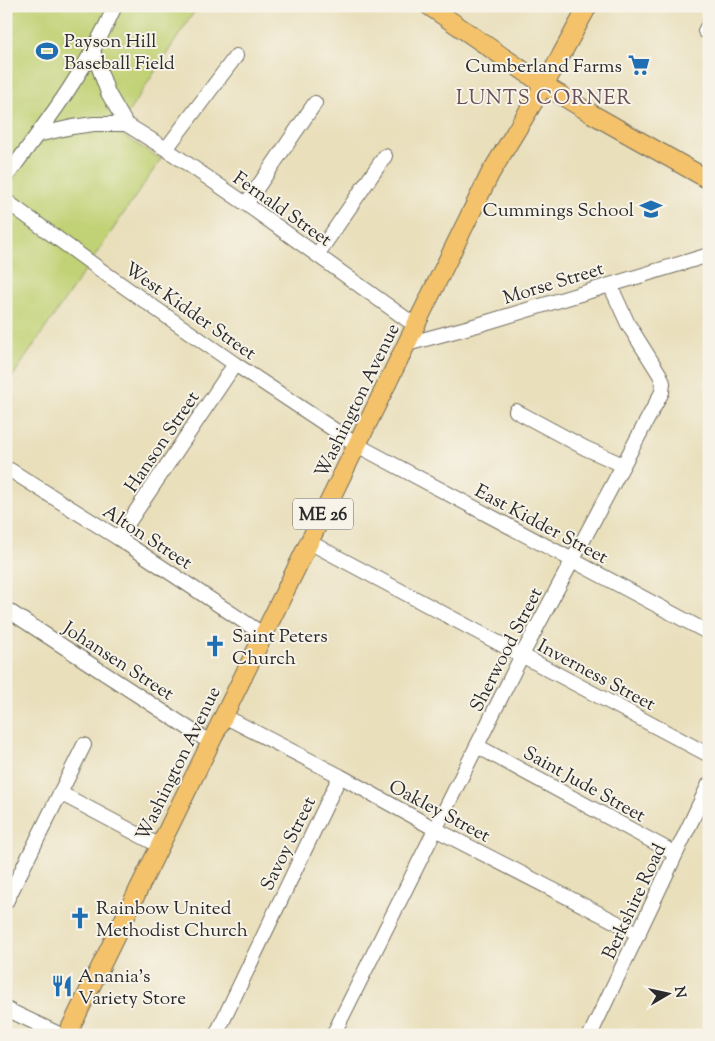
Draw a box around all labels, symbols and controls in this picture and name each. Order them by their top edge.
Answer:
place label: Payson Hill Baseball Field [64,29,175,78]
sports icon: Payson Hill Baseball Field [34,38,60,64]
supermarket icon: Cumberland Farms [626,52,652,78]
place label: Cumberland Farms [465,54,622,81]
district label: LUNTS CORNER [456,85,632,114]
street label: Fernald Street [227,166,337,254]
school or university icon: Cummings School [638,196,664,222]
place label: Cummings School [483,198,634,225]
street label: West Kidder Street [118,256,261,368]
street label: Morse Street [500,256,608,313]
street label: Washington Avenue [309,319,407,483]
street label: Hanson Street [119,386,207,499]
street label: East Kidder Street [469,479,613,572]
road number: ME 26 [293,498,353,530]
street label: Alton Street [97,499,197,577]
street label: Sherwood Street [464,583,550,717]
street label: Johansen Street [56,615,179,708]
place label: Saint Peters Church [232,624,328,673]
church icon: Saint Peters Church [202,633,228,659]
street label: Inverness Street [532,634,660,719]
street label: Washington Avenue [130,682,228,846]
street label: Saint Jude Street [518,740,650,830]
street label: Oakley Street [383,774,495,851]
street label: Savoy Street [255,792,324,896]
street label: Berkshire Road [597,840,674,964]
place label: Rainbow United Methodist Church [96,896,248,945]
church icon: Rainbow United Methodist Church [67,905,93,931]
place label: Anania's Variety Store [78,964,186,1013]
north arrow [642,968,692,1018]
restaurant icon: Anania's Variety Store [49,973,75,999]
text: N [668,985,690,999]

